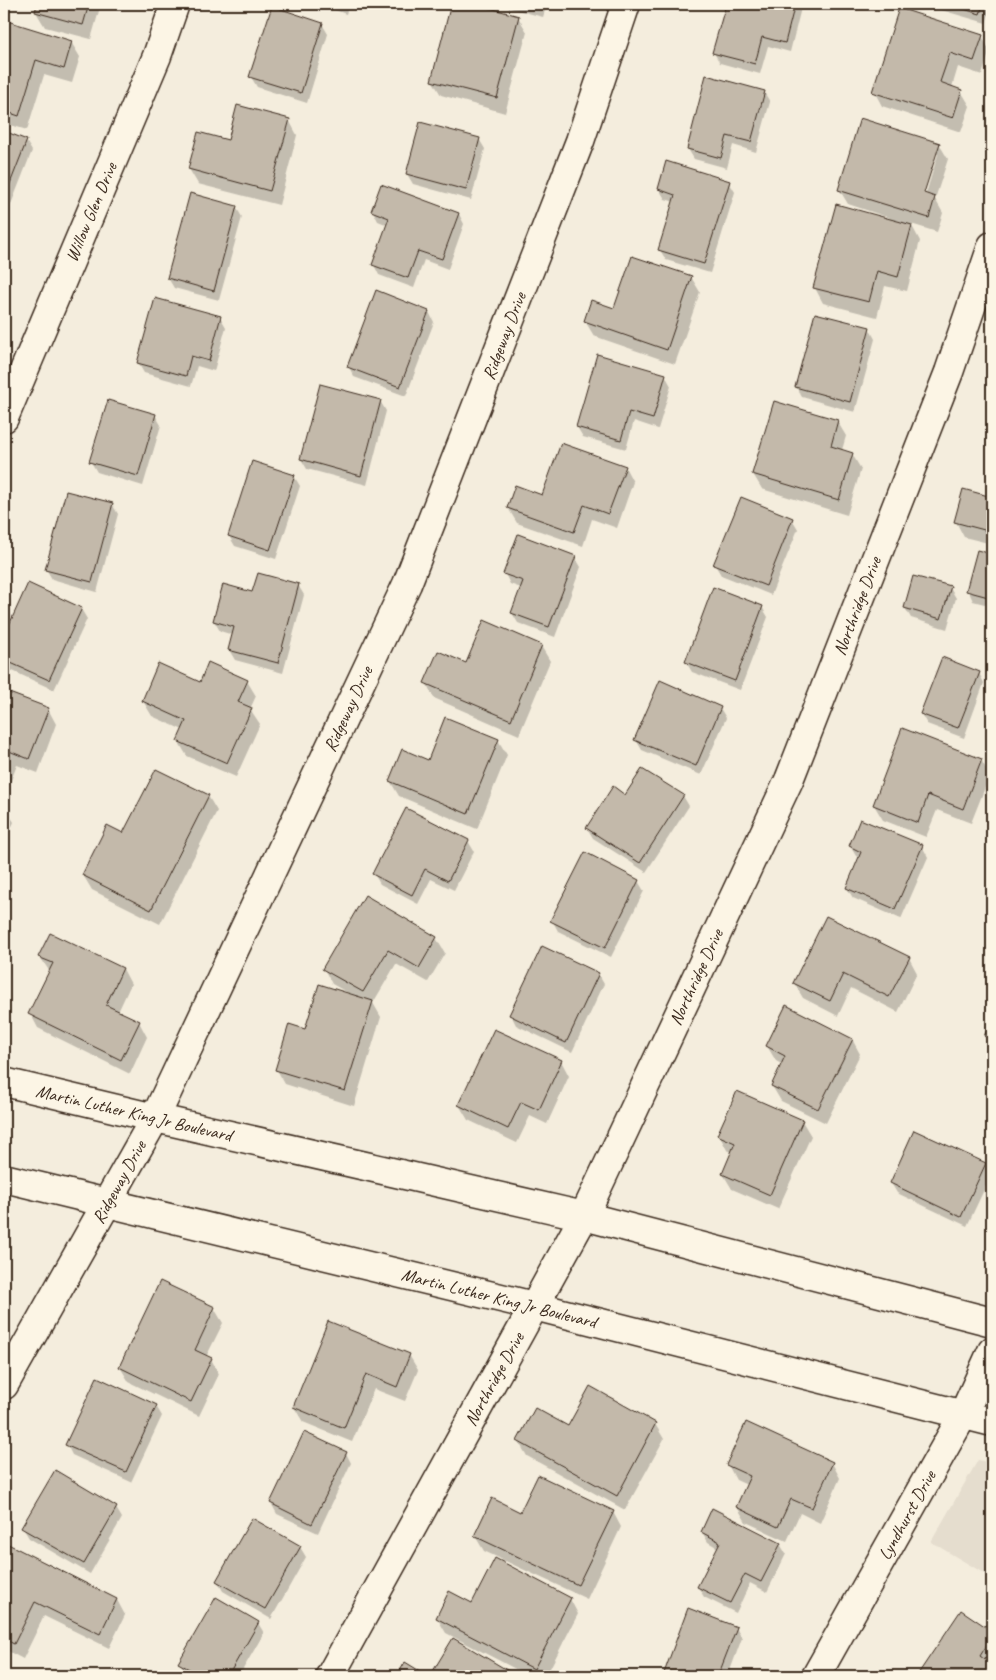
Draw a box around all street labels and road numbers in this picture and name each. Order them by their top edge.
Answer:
street label: Willow Glen Drive [60,158,122,265]
street label: Ridgeway Drive [477,288,531,383]
street label: Northridge Drive [828,553,886,658]
street label: Ridgeway Drive [319,662,378,755]
street label: Northridge Drive [664,924,728,1029]
street label: Martin Luther King Jr Boulevard [34,1080,237,1147]
street label: Ridgeway Drive [87,1136,151,1227]
street label: Martin Luther King Jr Boulevard [399,1263,602,1334]
street label: Northridge Drive [459,1327,529,1430]
street label: Lyndhurst Drive [873,1466,941,1563]

